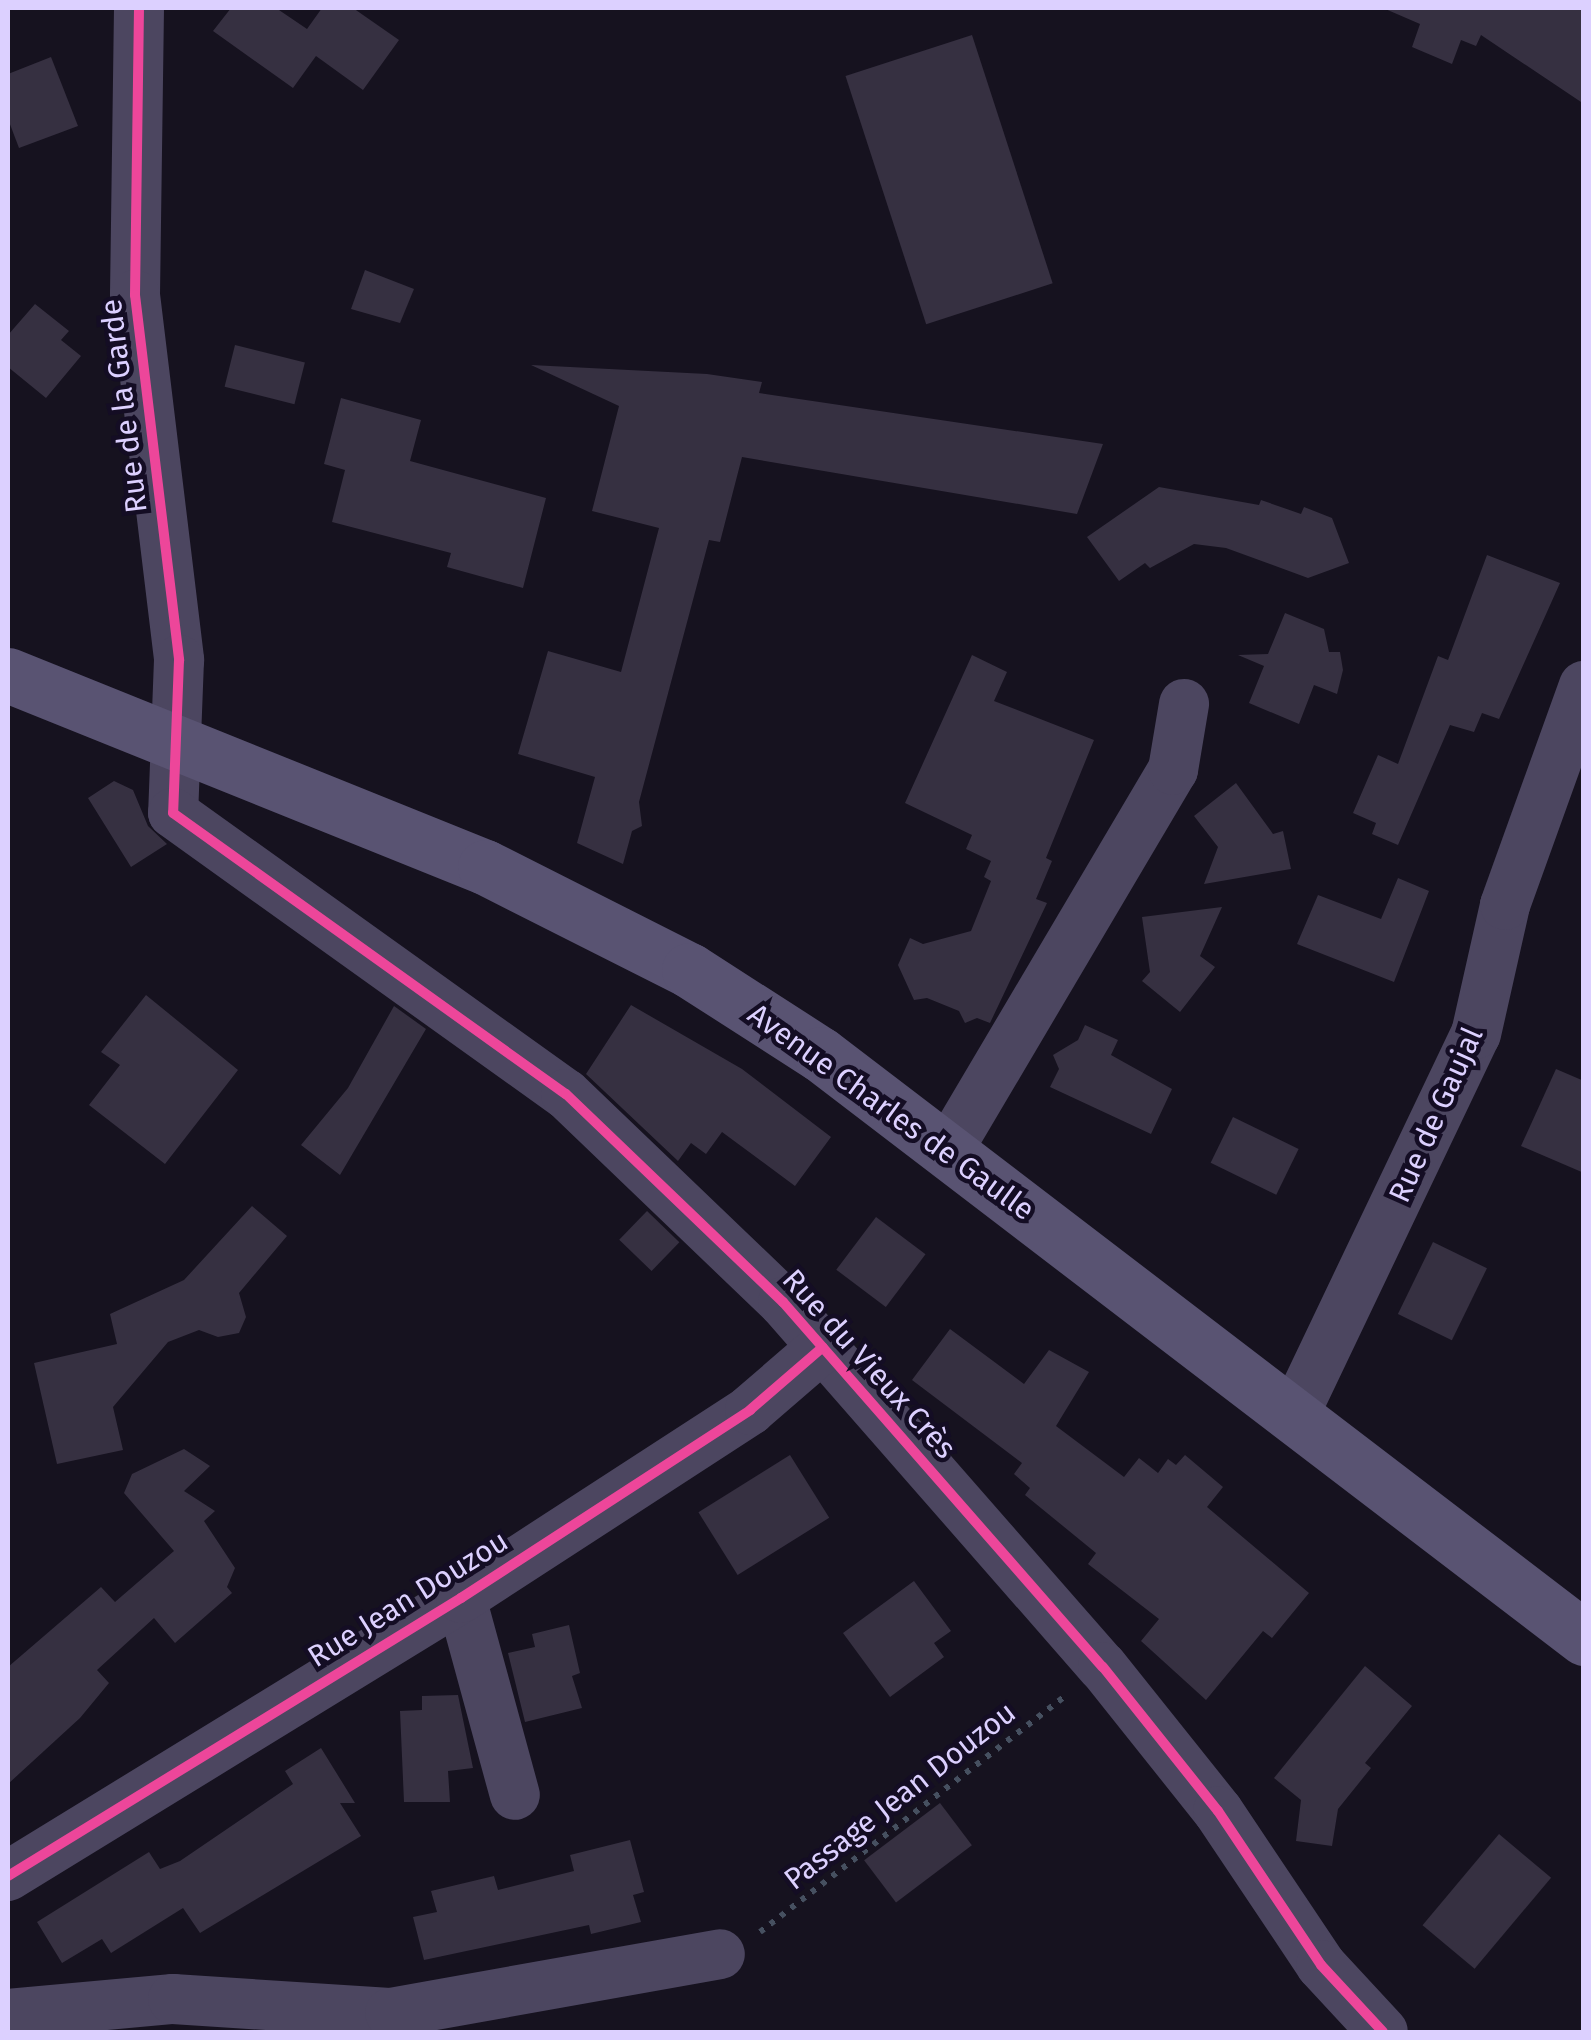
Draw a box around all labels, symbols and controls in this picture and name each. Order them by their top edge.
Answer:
street label: Rue de la Garde [93,297,155,515]
street label: Avenue Charles de Gaulle [741,996,1041,1228]
street label: Rue de Gaujal [1381,1022,1491,1208]
street label: Rue du Vieux Crès [775,1262,963,1466]
street label: Rue Jean Douzou [301,1523,515,1675]
street label: Passage Jean Douzou [777,1694,1023,1898]

